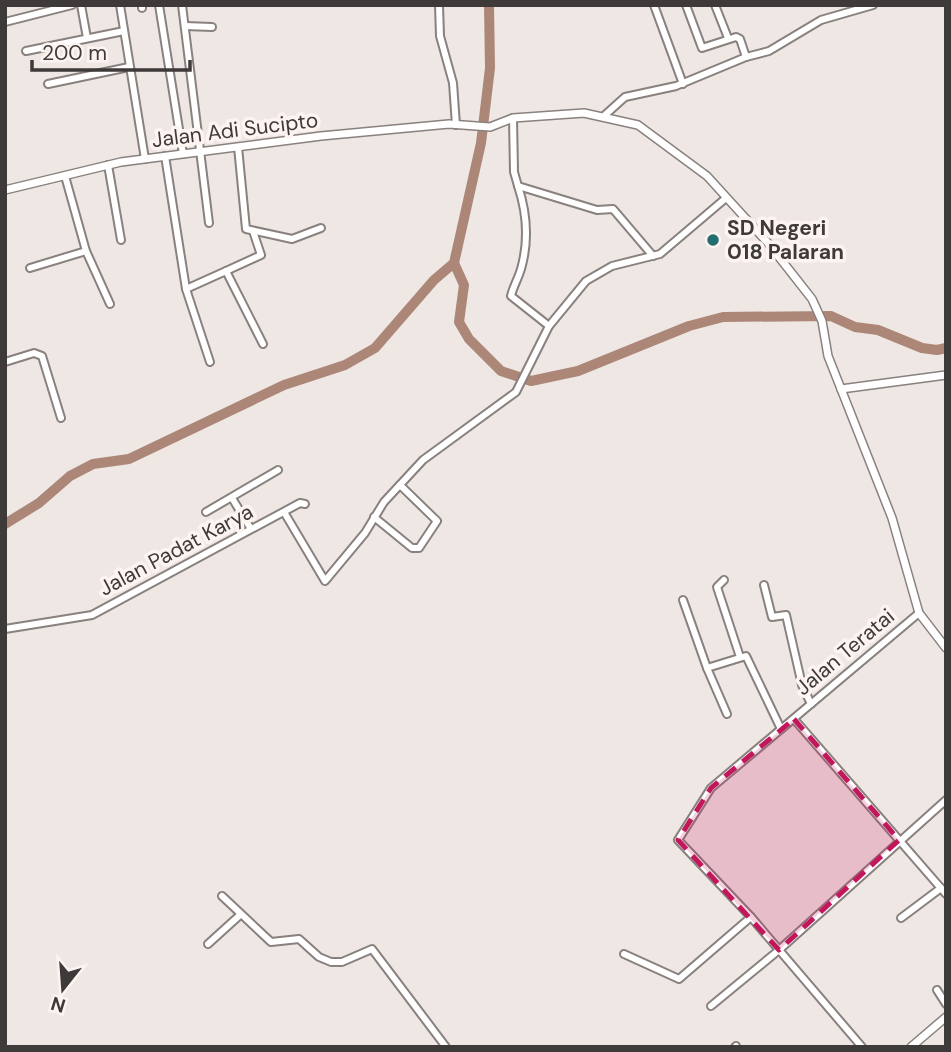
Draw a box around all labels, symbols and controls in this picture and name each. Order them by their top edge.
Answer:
scale bar [32,28,189,72]
text: 200 m [42,39,107,67]
street label: Jalan Adi Sucipto [150,106,320,154]
place label: SD Negeri 018 Palaran [727,214,844,266]
marker: SD Negeri 018 Palaran [705,232,721,248]
street label: Jalan Padat Karya [94,498,258,602]
street label: Jalan Teratai [790,602,900,702]
north arrow [28,954,98,1024]
text: N [48,991,68,1019]

